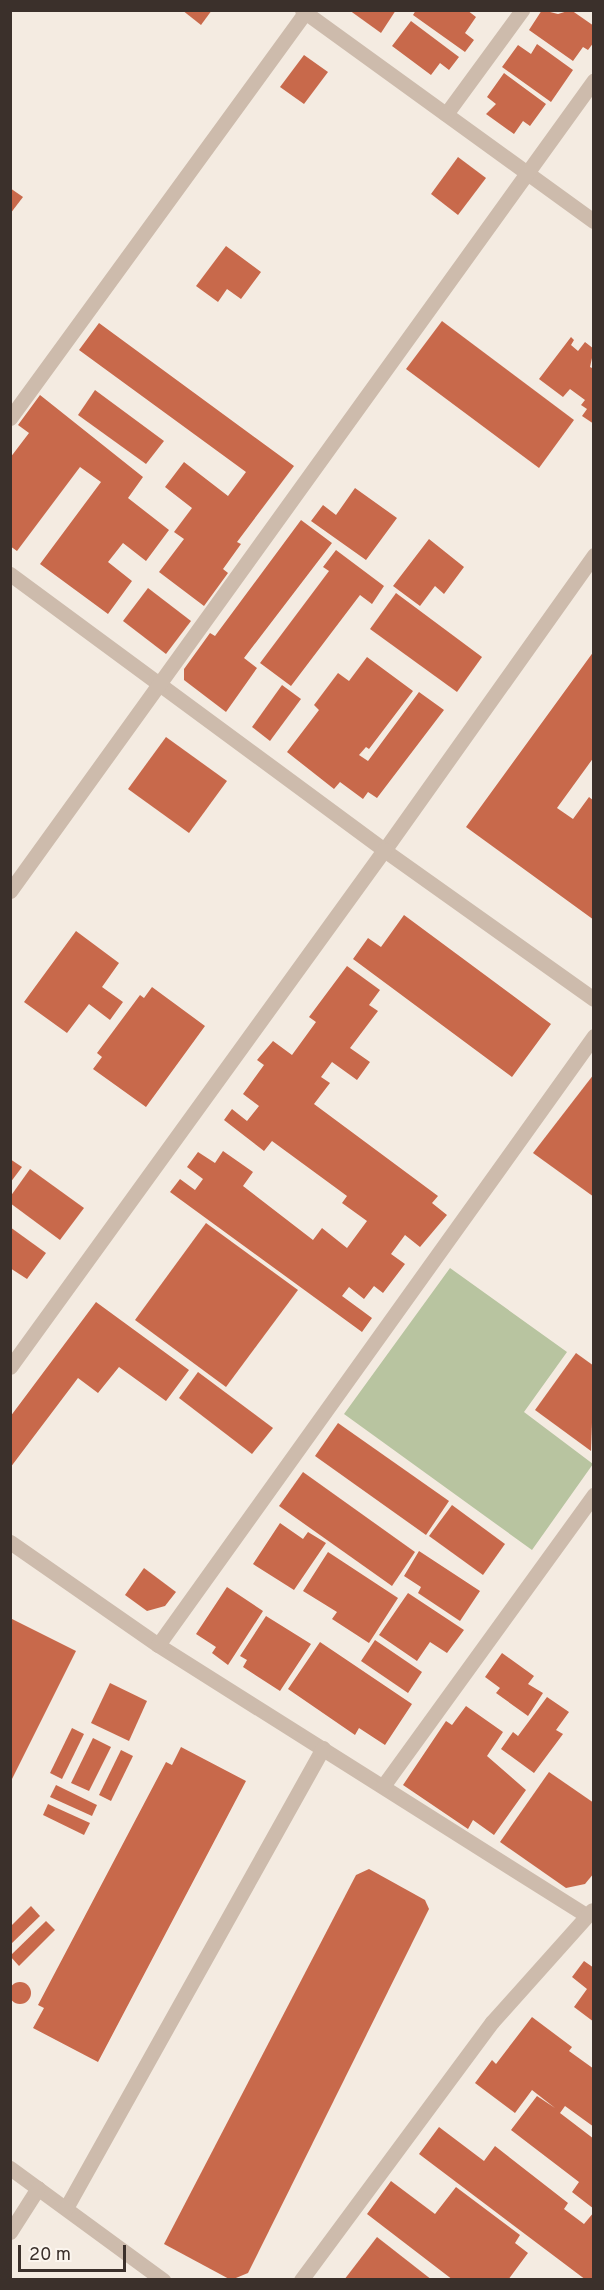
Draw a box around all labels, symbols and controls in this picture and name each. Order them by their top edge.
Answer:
scale bar [21,2233,129,2271]
text: 20 m [29,2244,71,2267]

